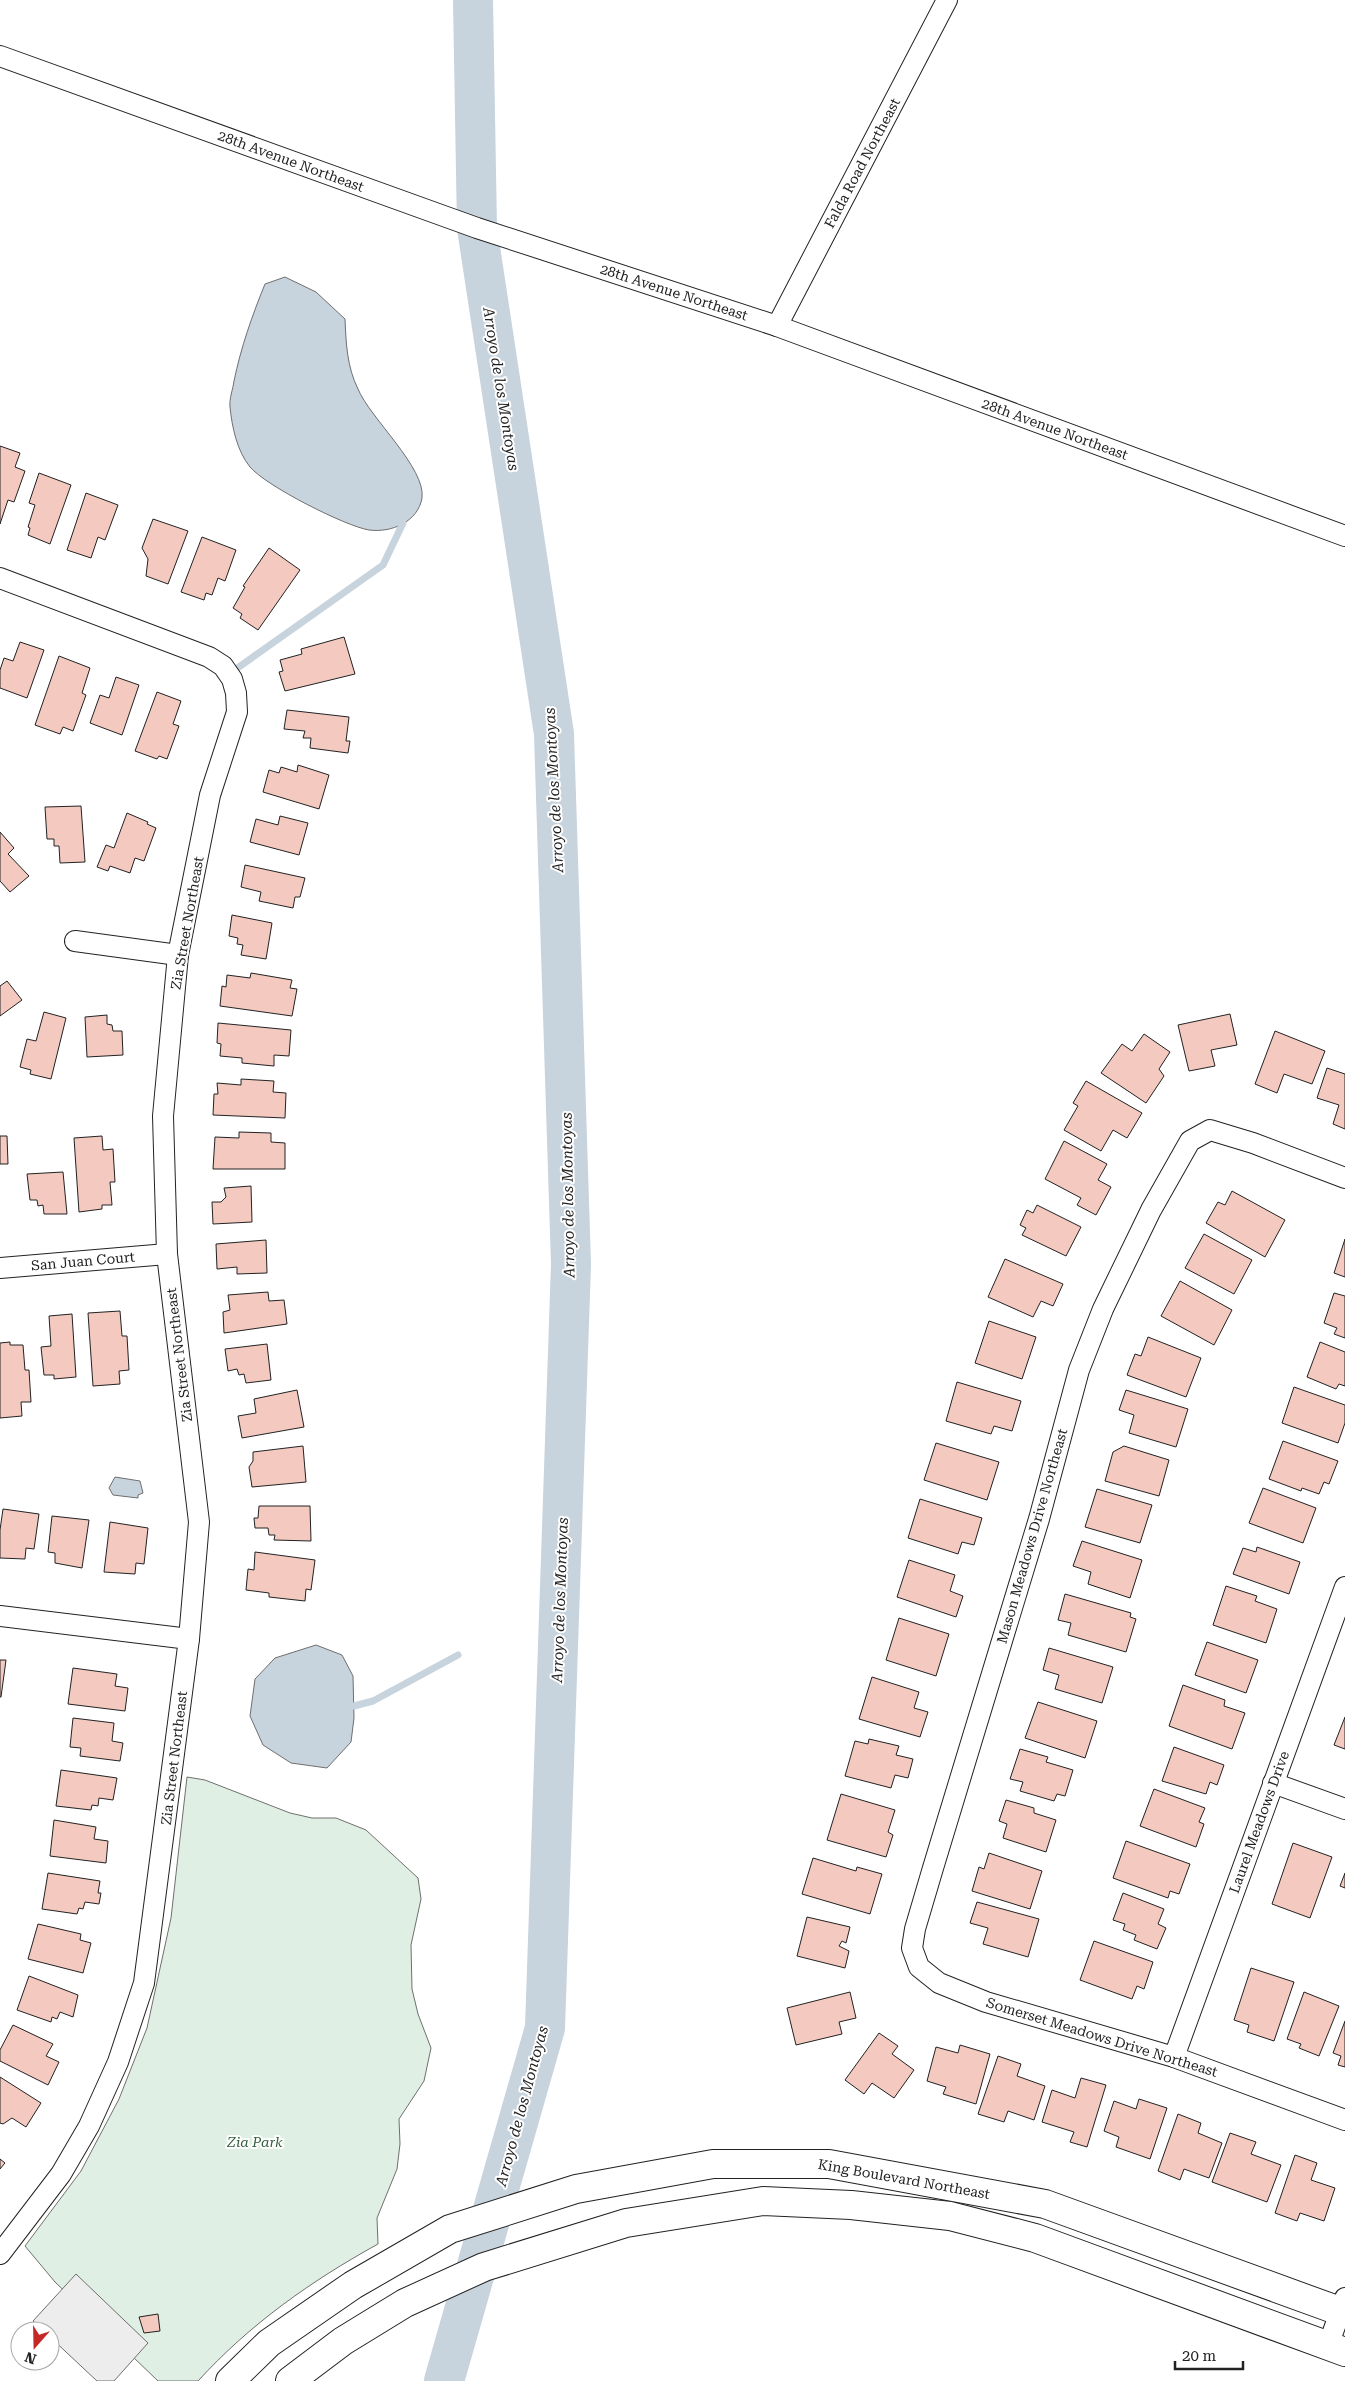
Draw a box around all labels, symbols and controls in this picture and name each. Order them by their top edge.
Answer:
street label: Falda Road Northeast [821,95,903,231]
street label: 28th Avenue Northeast [216,127,366,195]
street label: 28th Avenue Northeast [598,261,750,323]
water label: Arroyo de los Montoyas [479,305,523,472]
street label: 28th Avenue Northeast [980,395,1130,463]
water label: Arroyo de los Montoyas [541,707,567,874]
street label: Zia Street Northeast [167,855,207,991]
water label: Arroyo de los Montoyas [558,1112,578,1279]
street label: San Juan Court [30,1248,136,1274]
street label: Zia Street Northeast [163,1287,195,1423]
street label: Mason Meadows Drive Northeast [994,1427,1070,1645]
water label: Arroyo de los Montoyas [548,1517,572,1684]
street label: Zia Street Northeast [158,1690,190,1826]
street label: Laurel Meadows Drive [1226,1749,1292,1895]
street label: Somerset Meadows Drive Northeast [984,1994,1220,2080]
water label: Arroyo de los Montoyas [492,2024,552,2189]
park label: Zia Park [226,2134,283,2150]
street label: King Boulevard Northeast [817,2156,991,2202]
north arrow [10,2321,60,2371]
scale bar [1175,2338,1242,2370]
text: 20 m [1182,2347,1217,2365]
text: N [23,2349,38,2368]

